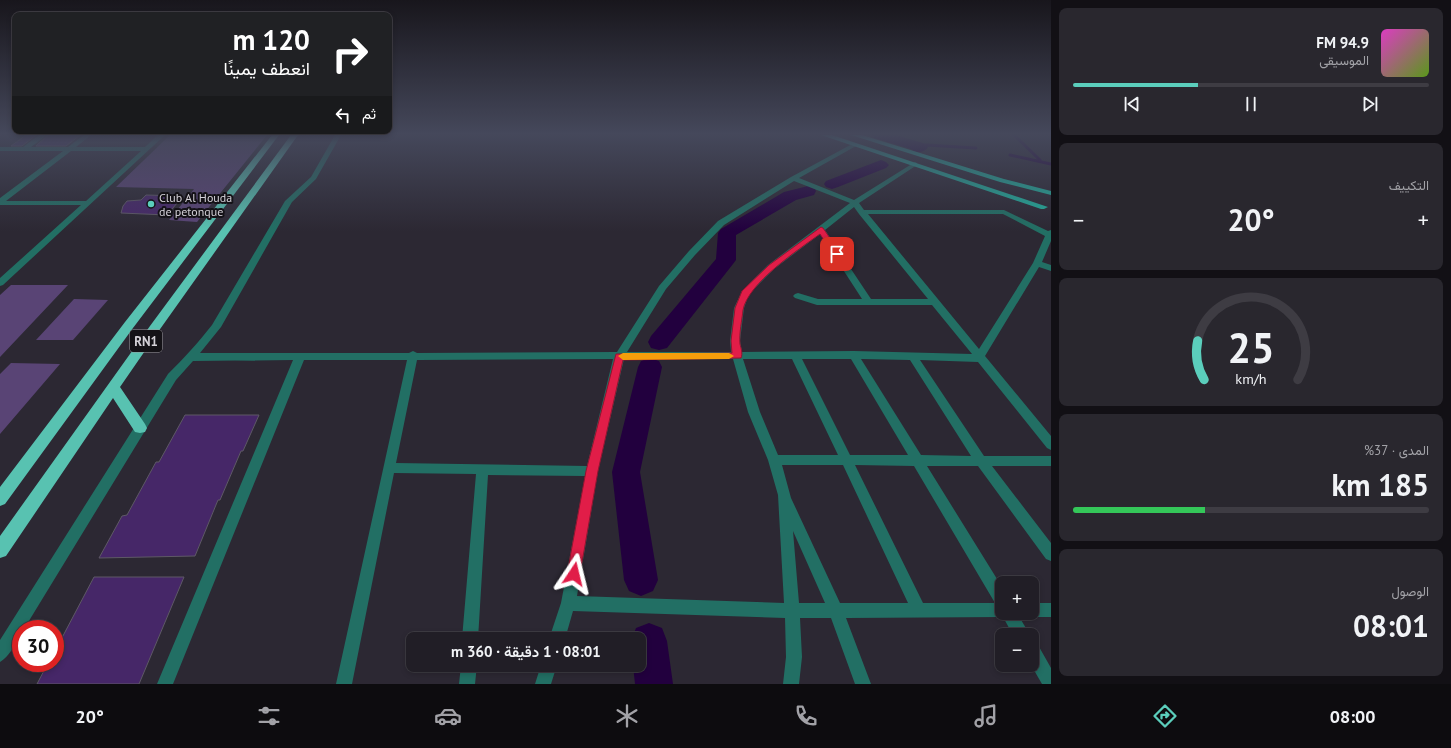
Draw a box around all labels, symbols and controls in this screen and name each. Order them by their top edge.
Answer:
text: 120 m [233,21,310,58]
icon: right [324,28,376,80]
text: 94.9 FM [1316,33,1369,52]
text: الموسيقى [1319,52,1369,69]
text: انعطف يمينًا [223,57,310,80]
icon: previous [1121,93,1143,115]
icon: pause [1240,93,1262,115]
icon: next [1359,93,1381,115]
icon: left [332,104,354,126]
text: ثم [362,104,376,123]
text: التكييف [1389,177,1429,194]
place label: Club Al Houda de petonque [159,190,232,219]
marker: Club Al Houda de petonque [146,199,156,209]
text: 20° [1227,200,1275,239]
text: − [1073,206,1084,234]
text: + [1418,206,1429,234]
pin [820,237,854,271]
icon: arrive [826,243,848,265]
text: 25 [1227,321,1275,374]
road number: RN1 [130,330,162,352]
text: km/h [1235,369,1267,388]
text: المدى · 37% [1364,442,1429,459]
text: 185 km [1331,465,1429,504]
position arrow [553,553,595,595]
map controls [995,576,1039,672]
button: + [995,576,1039,620]
text: الوصول [1391,583,1429,600]
text: 08:01 [1353,606,1429,645]
speed limit sign: 30 [12,620,64,672]
button: − [995,628,1039,672]
text: 08:01 · 1 دقيقة · 360 m [451,642,601,661]
icon: filters [255,702,283,730]
icon: car [434,702,462,730]
icon: climate [613,702,641,730]
icon: phone [792,702,820,730]
icon: music [972,702,1000,730]
icon: directions [1151,702,1179,730]
text: 20° [76,705,104,728]
text: 08:00 [1330,705,1375,728]

